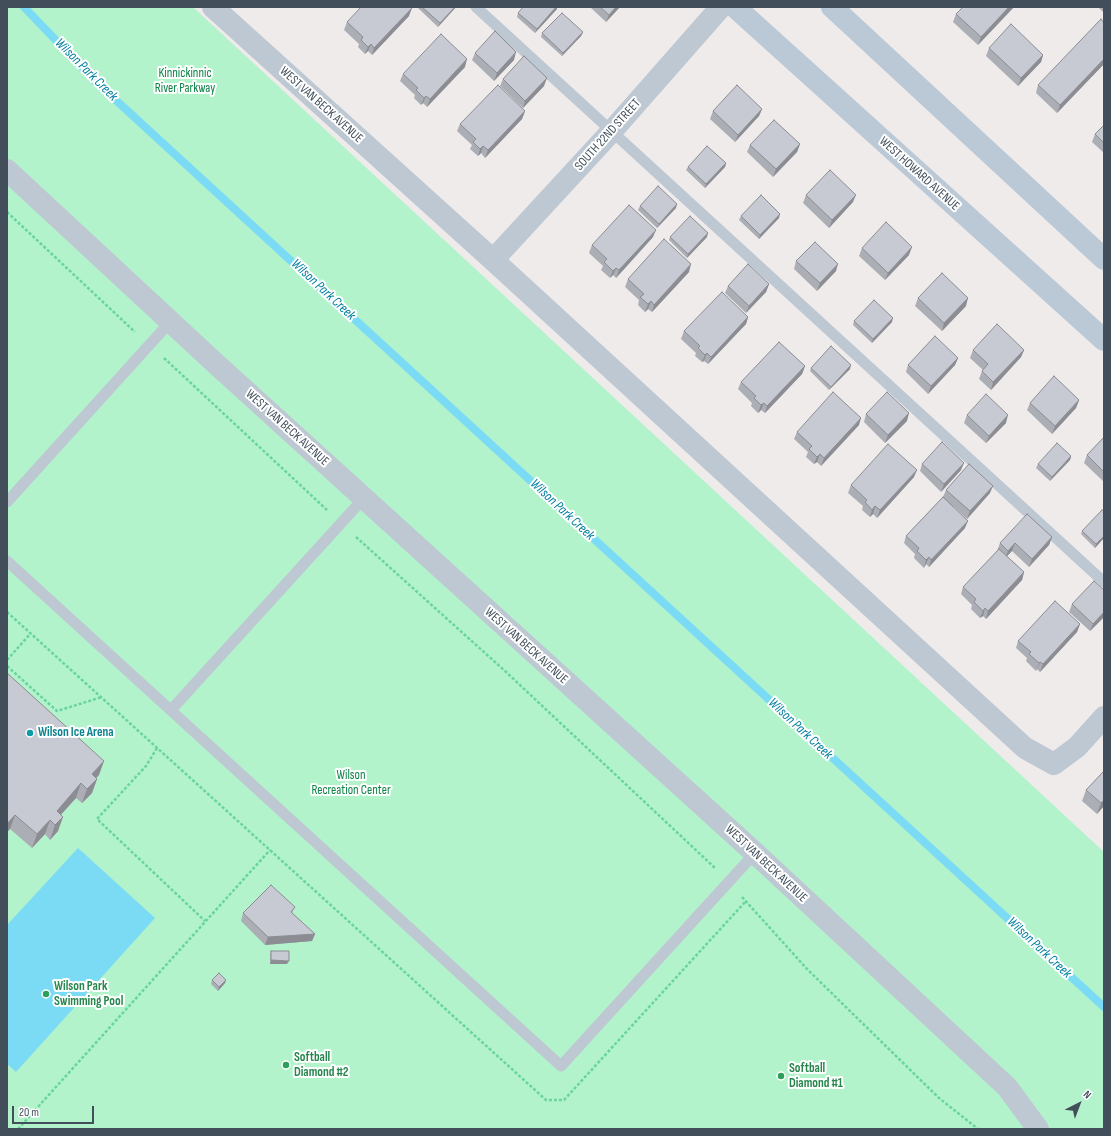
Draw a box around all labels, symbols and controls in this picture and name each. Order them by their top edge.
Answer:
water label: Wilson Park Creek [51,35,121,105]
street label: WEST VAN BECK AVENUE [276,64,366,146]
park label: Kinnickinnic River Parkway [155,66,215,97]
street label: SOUTH 22ND STREET [572,96,644,174]
street label: WEST HOWARD AVENUE [876,134,962,214]
water label: Wilson Park Creek [287,256,359,324]
street label: WEST VAN BECK AVENUE [242,387,332,469]
water label: Wilson Park Creek [526,476,598,544]
street label: WEST VAN BECK AVENUE [481,605,571,687]
water label: Wilson Park Creek [764,695,836,763]
place label: Wilson Ice Arena [38,725,114,741]
marker: Wilson Ice Arena [25,728,35,738]
park label: Wilson Recreation Center [311,768,391,799]
street label: WEST VAN BECK AVENUE [722,822,810,906]
water label: Wilson Park Creek [1003,914,1075,982]
place label: Wilson Park Swimming Pool [54,979,123,1010]
marker: Wilson Park Swimming Pool [41,989,51,999]
place label: Softball Diamond #2 [294,1050,348,1081]
marker: Softball Diamond #2 [281,1060,291,1070]
place label: Softball Diamond #1 [789,1061,843,1092]
marker: Softball Diamond #1 [776,1071,786,1081]
north arrow [1059,1084,1099,1124]
text: N [1081,1088,1094,1102]
scale bar [14,1098,96,1124]
text: 20 m [19,1105,39,1120]

